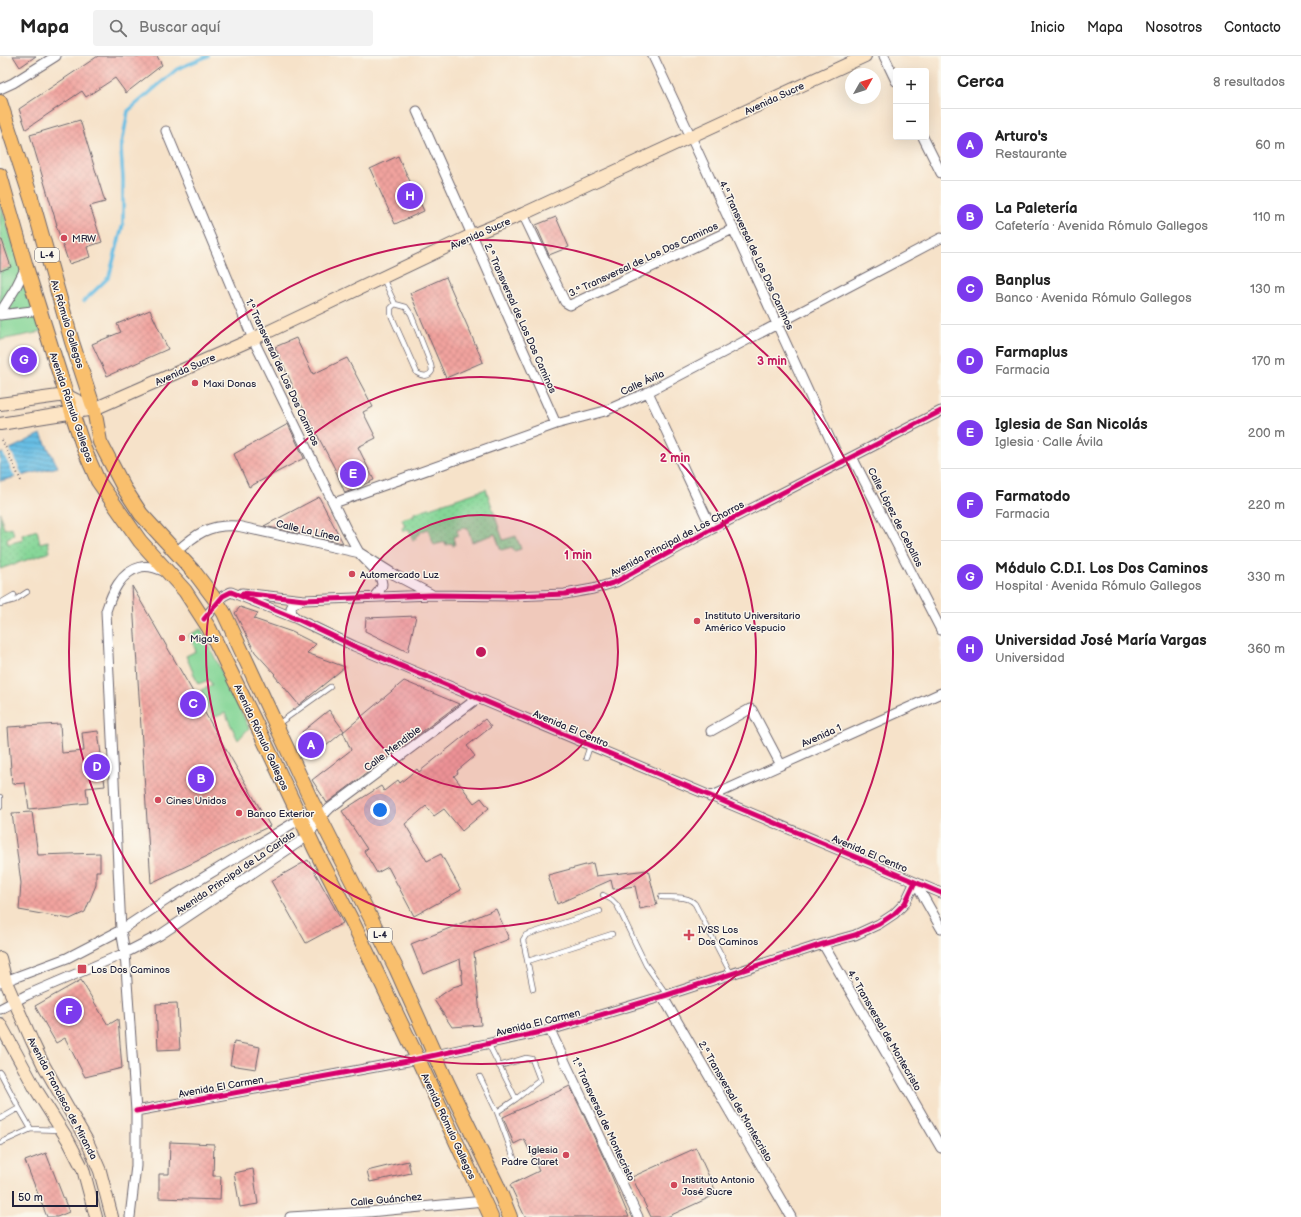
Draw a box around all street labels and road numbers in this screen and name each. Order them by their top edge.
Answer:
street label: Avenida Sucre [743,80,806,118]
street label: 4.ª Transversal de Los Dos Caminos [716,179,796,332]
street label: Avenida Sucre [448,215,512,253]
street label: 3.ª Transversal de Los Dos Caminos [567,220,720,300]
street label: 2.ª Transversal de Los Dos Caminos [481,242,559,395]
road number: L-4 [35,248,59,262]
street label: Av. Rómulo Gallegos [48,279,86,370]
street label: 1.ª Transversal de Los Dos Caminos [243,297,322,448]
street label: Avenida Rómulo Gallegos [47,351,96,464]
street label: Avenida Sucre [153,351,217,389]
street label: Calle Ávila [619,367,666,398]
street label: Calle López de Ceballos [865,466,925,569]
street label: Avenida Principal de Los Chorros [609,498,746,579]
street label: Calle La Línea [275,518,341,544]
street label: Avenida Rómulo Gallegos [231,683,291,792]
street label: Avenida El Centro [531,708,610,750]
street label: Avenida 1 [800,722,843,750]
street label: Calle Mendible [362,724,423,774]
street label: Avenida Principal de La Carlota [174,828,298,917]
street label: Avenida El Centro [830,833,909,875]
road number: L-4 [368,928,392,942]
street label: 4.ª Transversal de Montecristo [845,968,924,1093]
street label: Avenida El Carmen [495,1007,582,1039]
street label: Avenida Francisco de Miranda [25,1035,100,1162]
street label: 2.ª Transversal de Montecristo [696,1039,775,1164]
street label: 1.ª Transversal de Montecristo [569,1056,637,1184]
street label: Avenida Rómulo Gallegos [418,1072,478,1181]
street label: Avenida El Carmen [178,1074,265,1100]
street label: Calle Guánchez [350,1191,423,1209]

